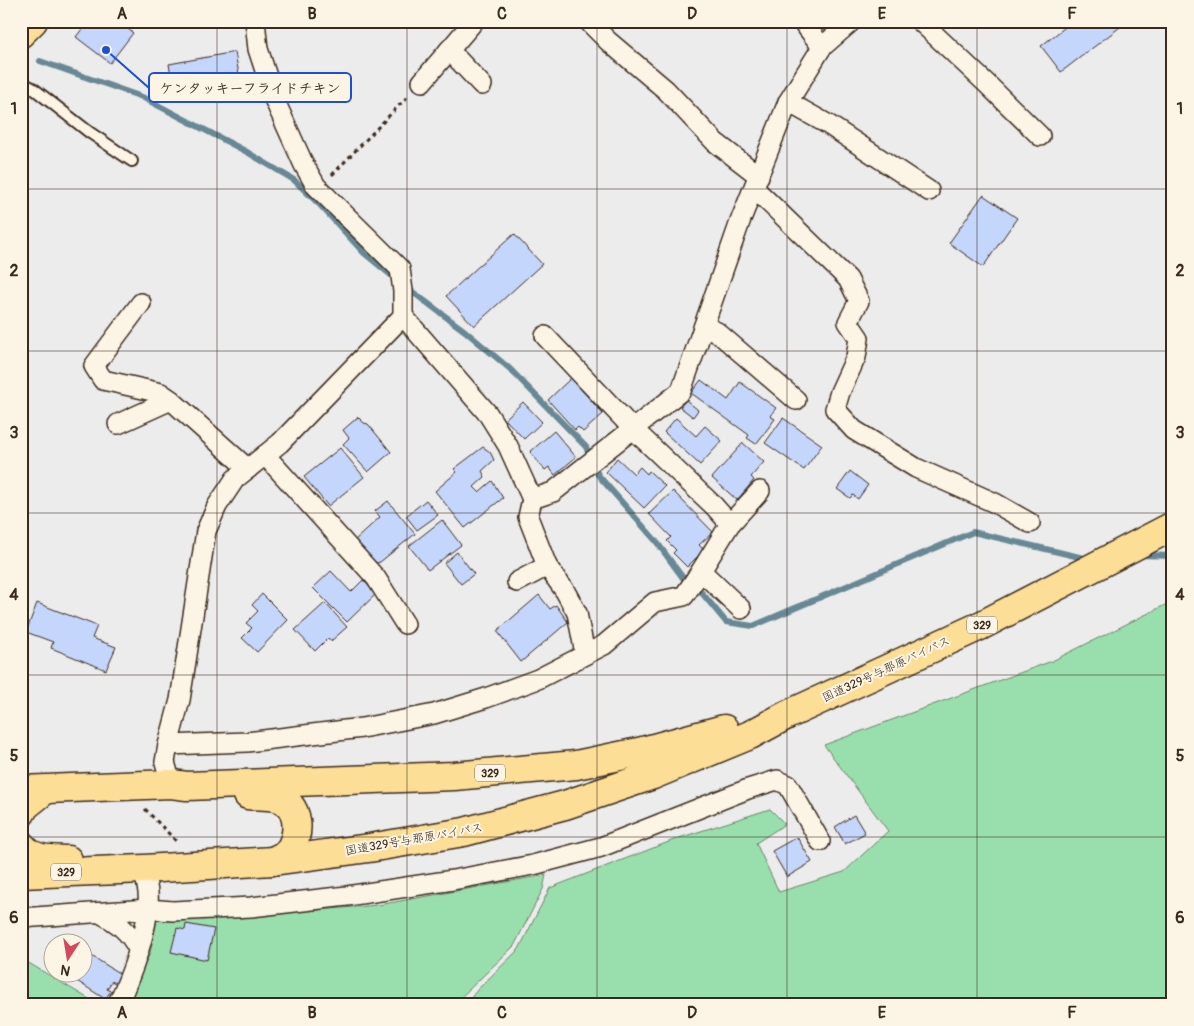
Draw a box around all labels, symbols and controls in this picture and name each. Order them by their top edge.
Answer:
text: A [117,4,128,24]
text: B [307,4,317,24]
text: C [497,4,507,24]
text: D [687,4,697,24]
text: E [878,4,887,24]
text: F [1067,4,1077,24]
callout: ケンタッキーフライドチキン [149,73,351,102]
text: ケンタッキーフライドチキン [159,80,341,97]
text: 1 [11,99,17,119]
text: 1 [1177,99,1183,119]
text: 2 [10,261,19,281]
text: 2 [1176,261,1185,281]
text: 3 [10,423,19,443]
text: 3 [1176,423,1185,443]
text: 4 [9,585,19,605]
text: 4 [1175,585,1185,605]
road number: 329 [967,616,997,634]
street label: 国道329号与那原バイパス [820,633,953,706]
text: 5 [10,746,19,766]
text: 5 [1176,746,1185,766]
road number: 329 [475,764,505,781]
street label: 国道329号与那原バイパス [344,820,484,859]
road number: 329 [51,864,81,880]
text: 6 [9,908,19,928]
text: 6 [1175,908,1185,928]
north arrow [42,934,92,984]
text: N [59,961,72,980]
text: A [117,1003,128,1023]
text: B [307,1003,317,1023]
text: C [497,1003,507,1023]
text: D [687,1003,697,1023]
text: E [878,1003,887,1023]
text: F [1067,1003,1077,1023]

